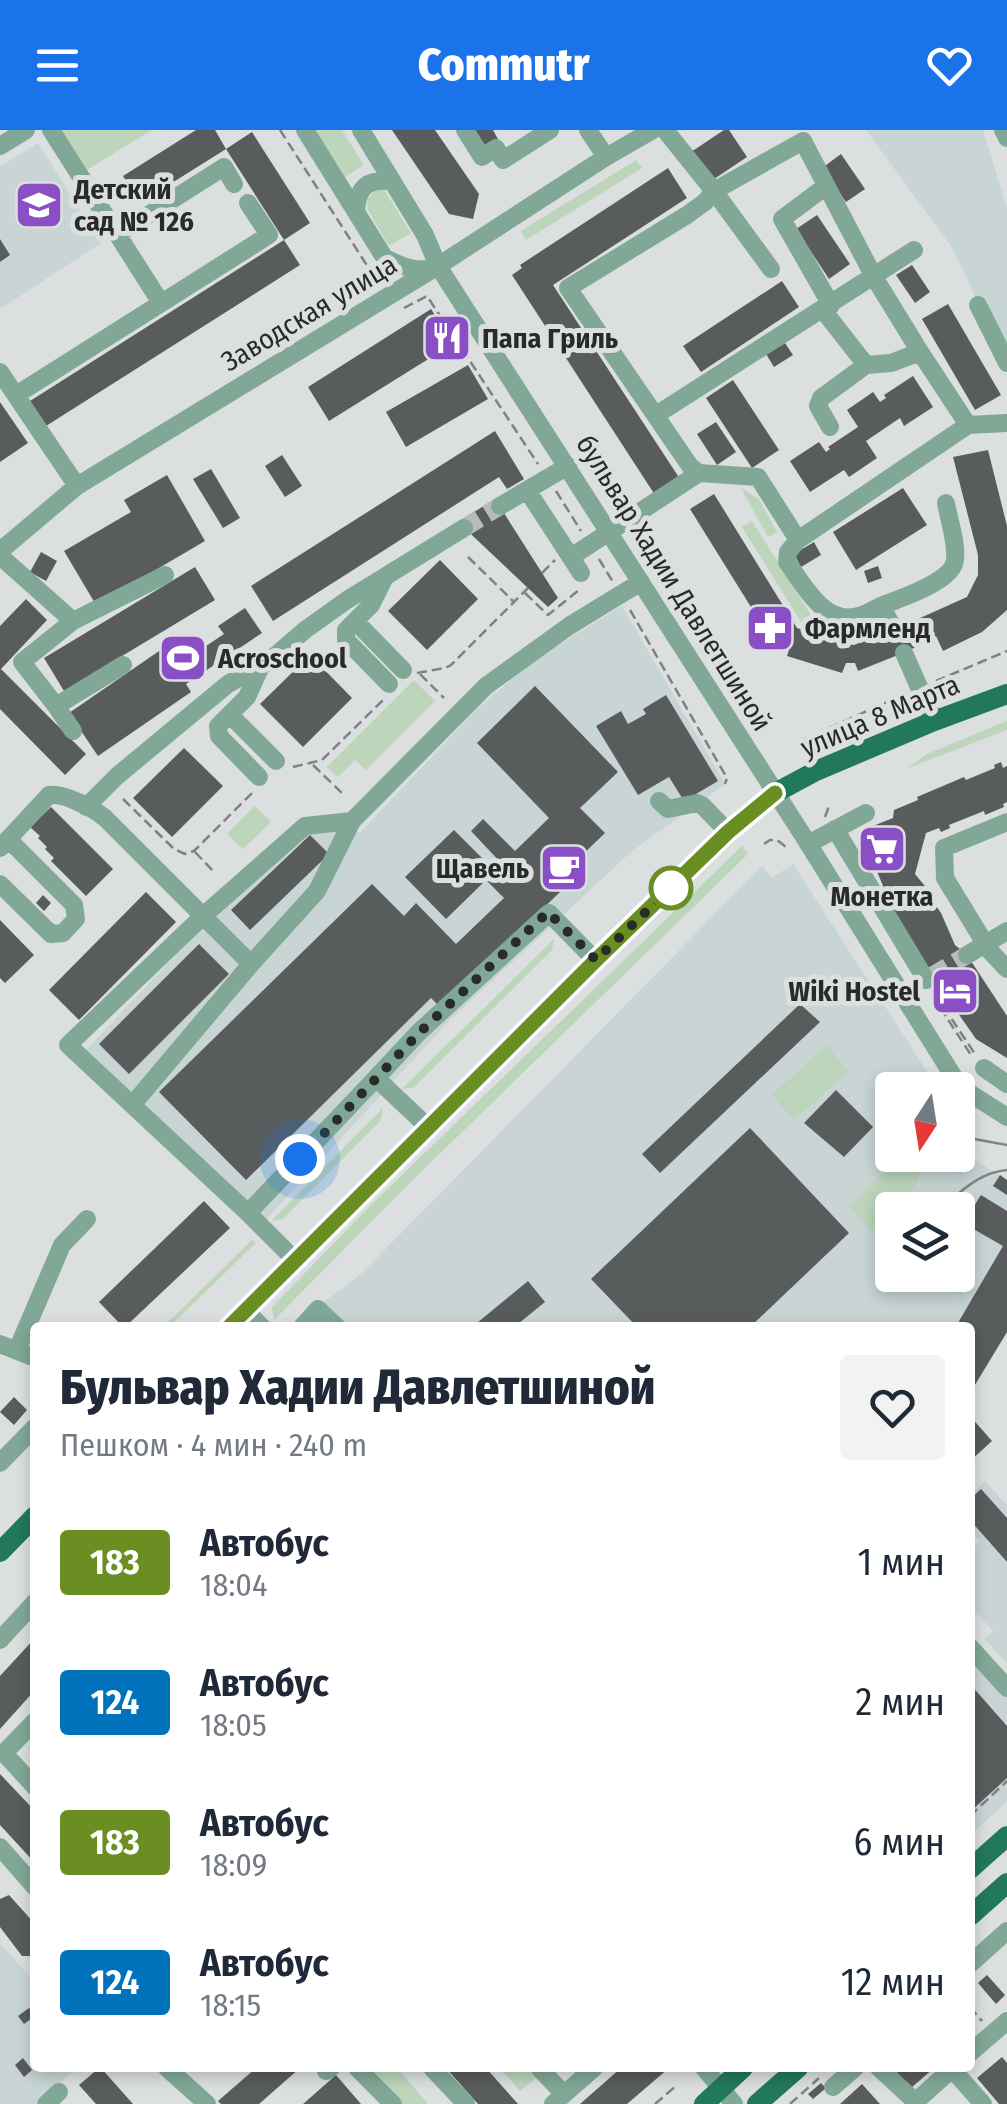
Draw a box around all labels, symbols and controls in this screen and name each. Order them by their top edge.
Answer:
icon: menu [30,38,85,93]
text: Commutr [418,38,589,92]
icon: heart [922,38,977,93]
place label: Детский сад № 126 [73,173,194,238]
school or university icon: Детский сад № 126 [13,179,65,231]
street label: Заводская улица [215,248,403,378]
restaurant icon: Папа Гриль [421,312,473,364]
place label: Папа Гриль [482,322,618,355]
street label: бульвар Хадии Давлетшиной [569,429,779,737]
pharmacy icon: Фармленд [744,602,796,654]
place label: Фармленд [805,612,930,645]
sports icon: Acroschool [157,632,209,684]
place label: Acroschool [217,642,347,675]
street label: улица 8 Марта [796,668,964,764]
supermarket icon: Монетка [856,823,908,875]
cafe icon: Щавель [538,842,590,894]
place label: Щавель [436,852,529,885]
unlabelled marker [650,867,692,909]
place label: Монетка [830,880,934,913]
hotel icon: Wiki Hostel [929,965,981,1017]
place label: Wiki Hostel [789,975,920,1008]
north arrow [875,1072,975,1172]
map controls [875,1072,975,1292]
your location [275,1134,325,1184]
button: layers [875,1192,975,1292]
button: heart [840,1355,945,1460]
text: Бульвар Хадии Давлетшиной [60,1359,655,1417]
text: Пешком · 4 мин · 240 m [60,1426,367,1464]
text: Автобус [200,1520,329,1566]
text: 1 мин [857,1539,945,1585]
text: 183 [90,1541,140,1583]
text: 18:04 [200,1566,267,1604]
text: Автобус [200,1660,329,1706]
text: 2 мин [856,1679,945,1725]
text: 124 [91,1681,139,1723]
text: 18:05 [200,1706,267,1744]
text: Автобус [200,1800,329,1846]
text: 6 мин [853,1819,945,1865]
text: 183 [90,1821,140,1863]
text: 18:09 [200,1846,267,1884]
text: Автобус [200,1940,329,1986]
text: 12 мин [841,1959,945,2005]
text: 124 [91,1961,139,2003]
text: 18:15 [200,1986,261,2024]

